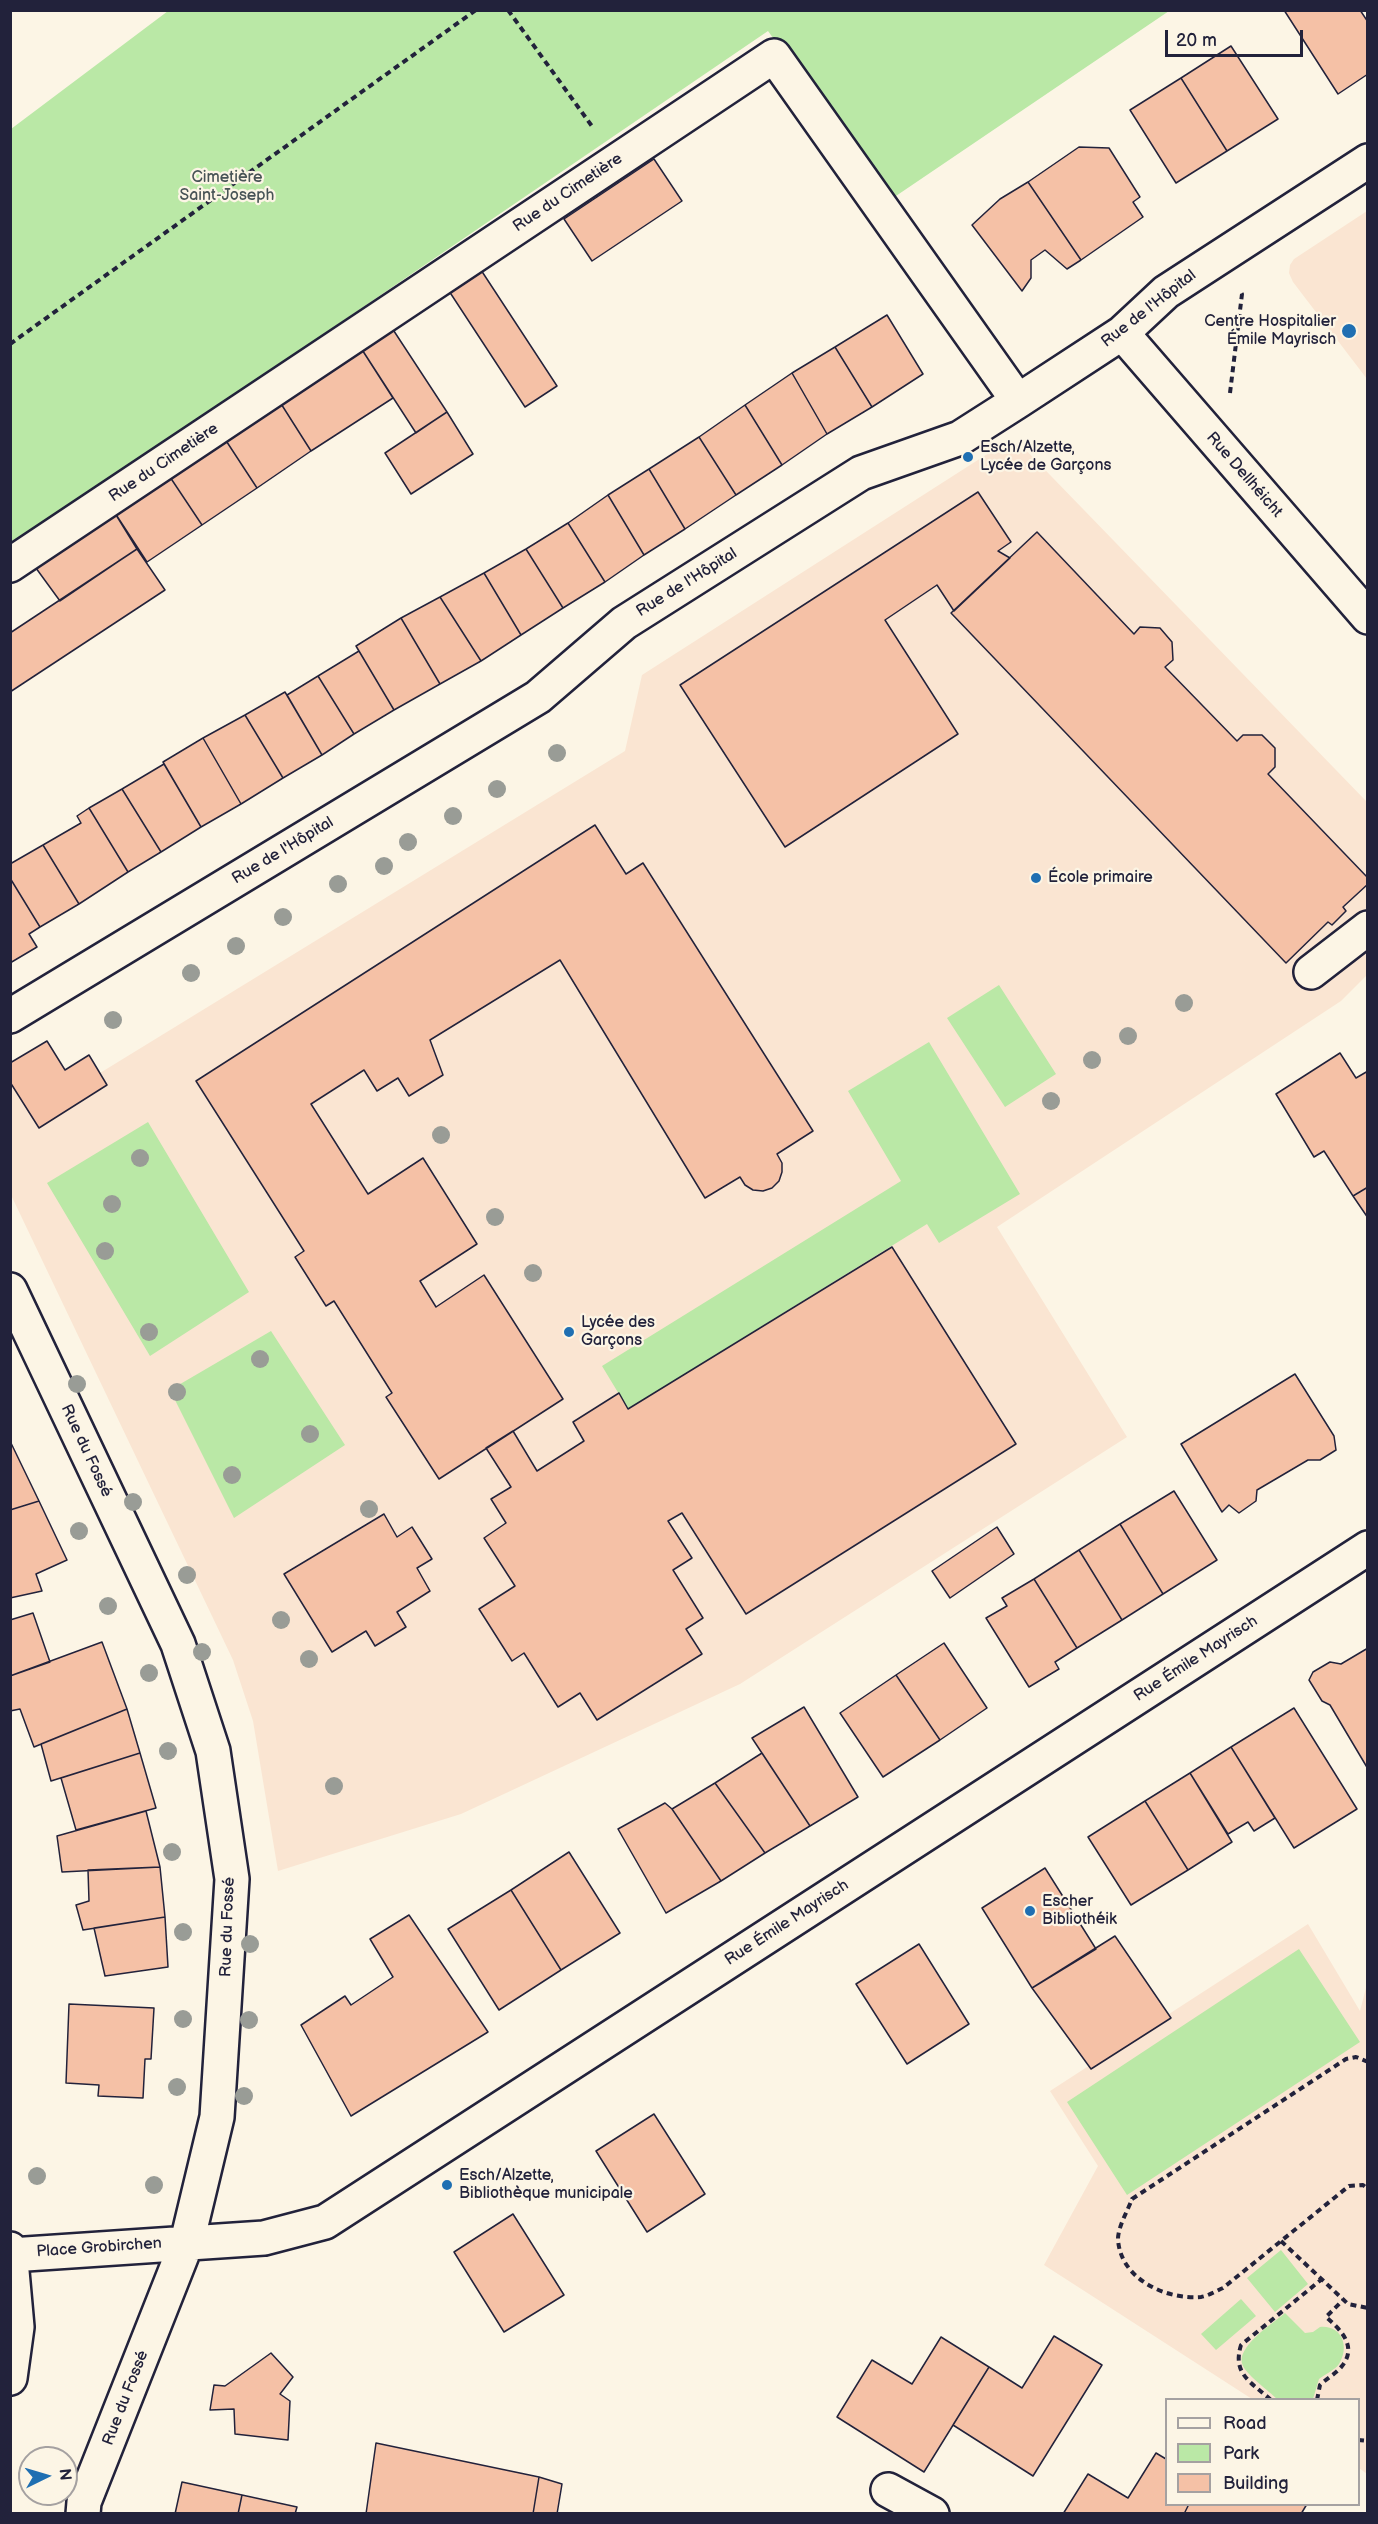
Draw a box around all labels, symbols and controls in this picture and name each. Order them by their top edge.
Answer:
scale bar [1168,18,1306,56]
text: 20 m [1176,30,1217,51]
street label: Rue du Cimetière [510,149,626,237]
park label: Cimetière Saint-Joseph [180,168,274,206]
street label: Rue de l'Hôpital [1098,266,1200,352]
place label: Centre Hospitalier Émile Mayrisch [1204,312,1336,350]
marker: Centre Hospitalier Émile Mayrisch [1340,322,1358,340]
street label: Rue du Cimetière [106,419,222,507]
street label: Rue Dellhéicht [1202,428,1286,522]
place label: Esch/Alzette, Lycée de Garçons [980,438,1111,476]
marker: Esch/Alzette, Lycée de Garçons [961,450,975,464]
street label: Rue de l'Hôpital [633,544,741,622]
street label: Rue de l'Hôpital [229,813,337,889]
place label: École primaire [1048,868,1153,888]
marker: École primaire [1029,871,1043,885]
place label: Lycée des Garçons [581,1313,655,1351]
marker: Lycée des Garçons [562,1325,576,1339]
street label: Rue du Fossé [56,1402,116,1500]
street label: Rue Émile Mayrisch [1131,1612,1261,1706]
street label: Rue Émile Mayrisch [722,1876,852,1970]
street label: Rue du Fossé [217,1877,239,1977]
place label: Escher Bibliothéik [1042,1892,1117,1930]
marker: Escher Bibliothéik [1023,1904,1037,1918]
place label: Esch/Alzette, Bibliothèque municipale [459,2166,633,2204]
marker: Esch/Alzette, Bibliothèque municipale [440,2178,454,2192]
street label: Place Grobirchen [36,2234,162,2262]
street label: Rue du Fossé [99,2348,153,2448]
legend [1165,2398,1360,2506]
text: Road [1223,2413,1267,2434]
text: Park [1223,2443,1259,2464]
north arrow [18,2446,78,2506]
text: N [54,2468,74,2481]
text: Building [1223,2473,1289,2494]

